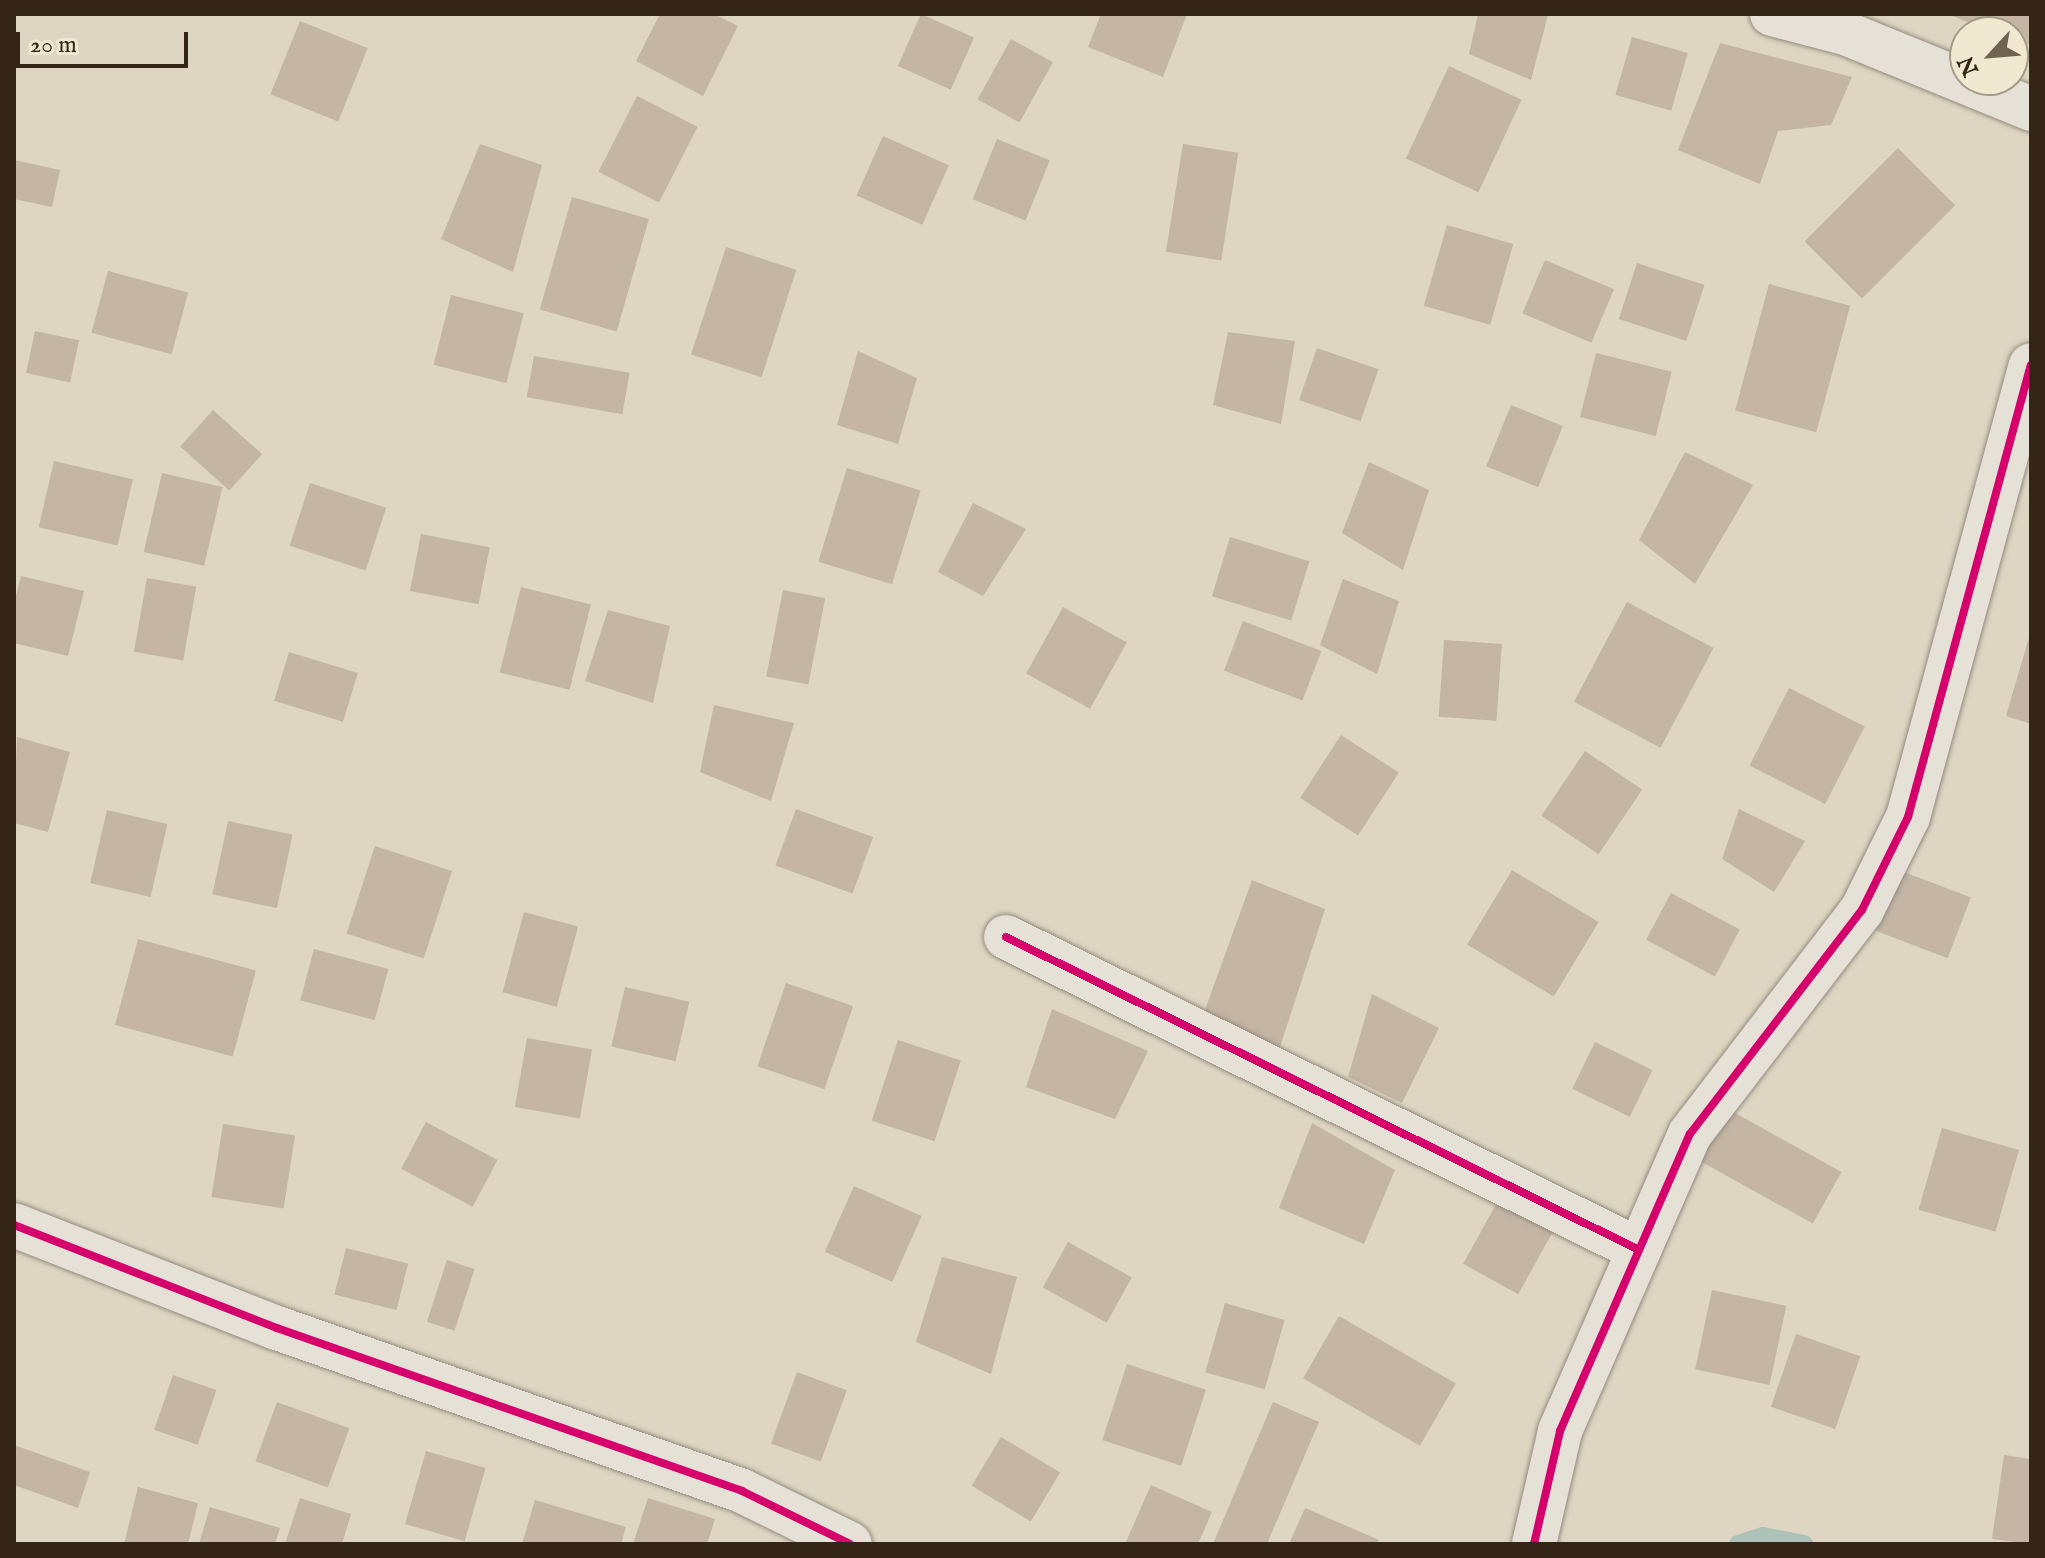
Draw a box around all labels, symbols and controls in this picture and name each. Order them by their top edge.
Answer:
scale bar [20,16,192,66]
north arrow [1949,16,2029,96]
text: 20 m [30,30,77,61]
text: N [1952,51,1986,80]

